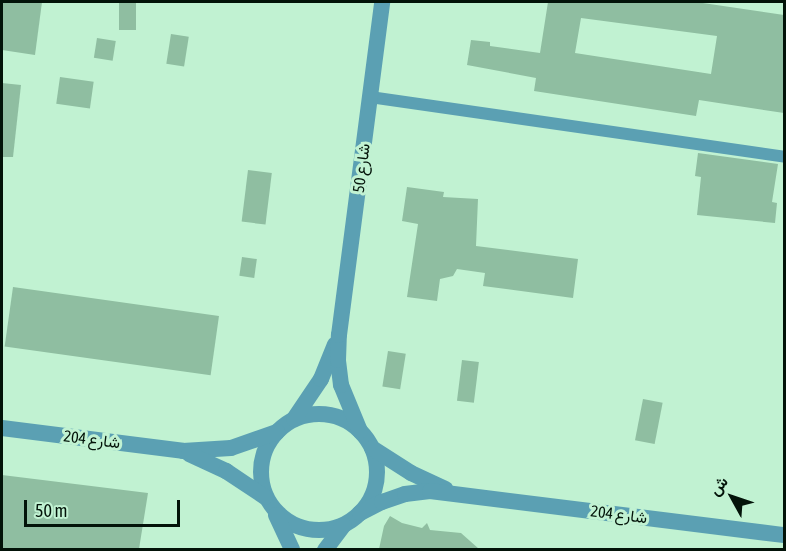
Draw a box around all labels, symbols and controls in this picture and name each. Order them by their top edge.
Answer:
street label: شارع 50 [348,142,374,194]
street label: شارع 204 [63,426,121,452]
north arrow [702,467,762,527]
text: ش [705,472,731,499]
scale bar [27,488,183,526]
text: 50 m [35,500,67,521]
street label: شارع 204 [590,501,648,527]

